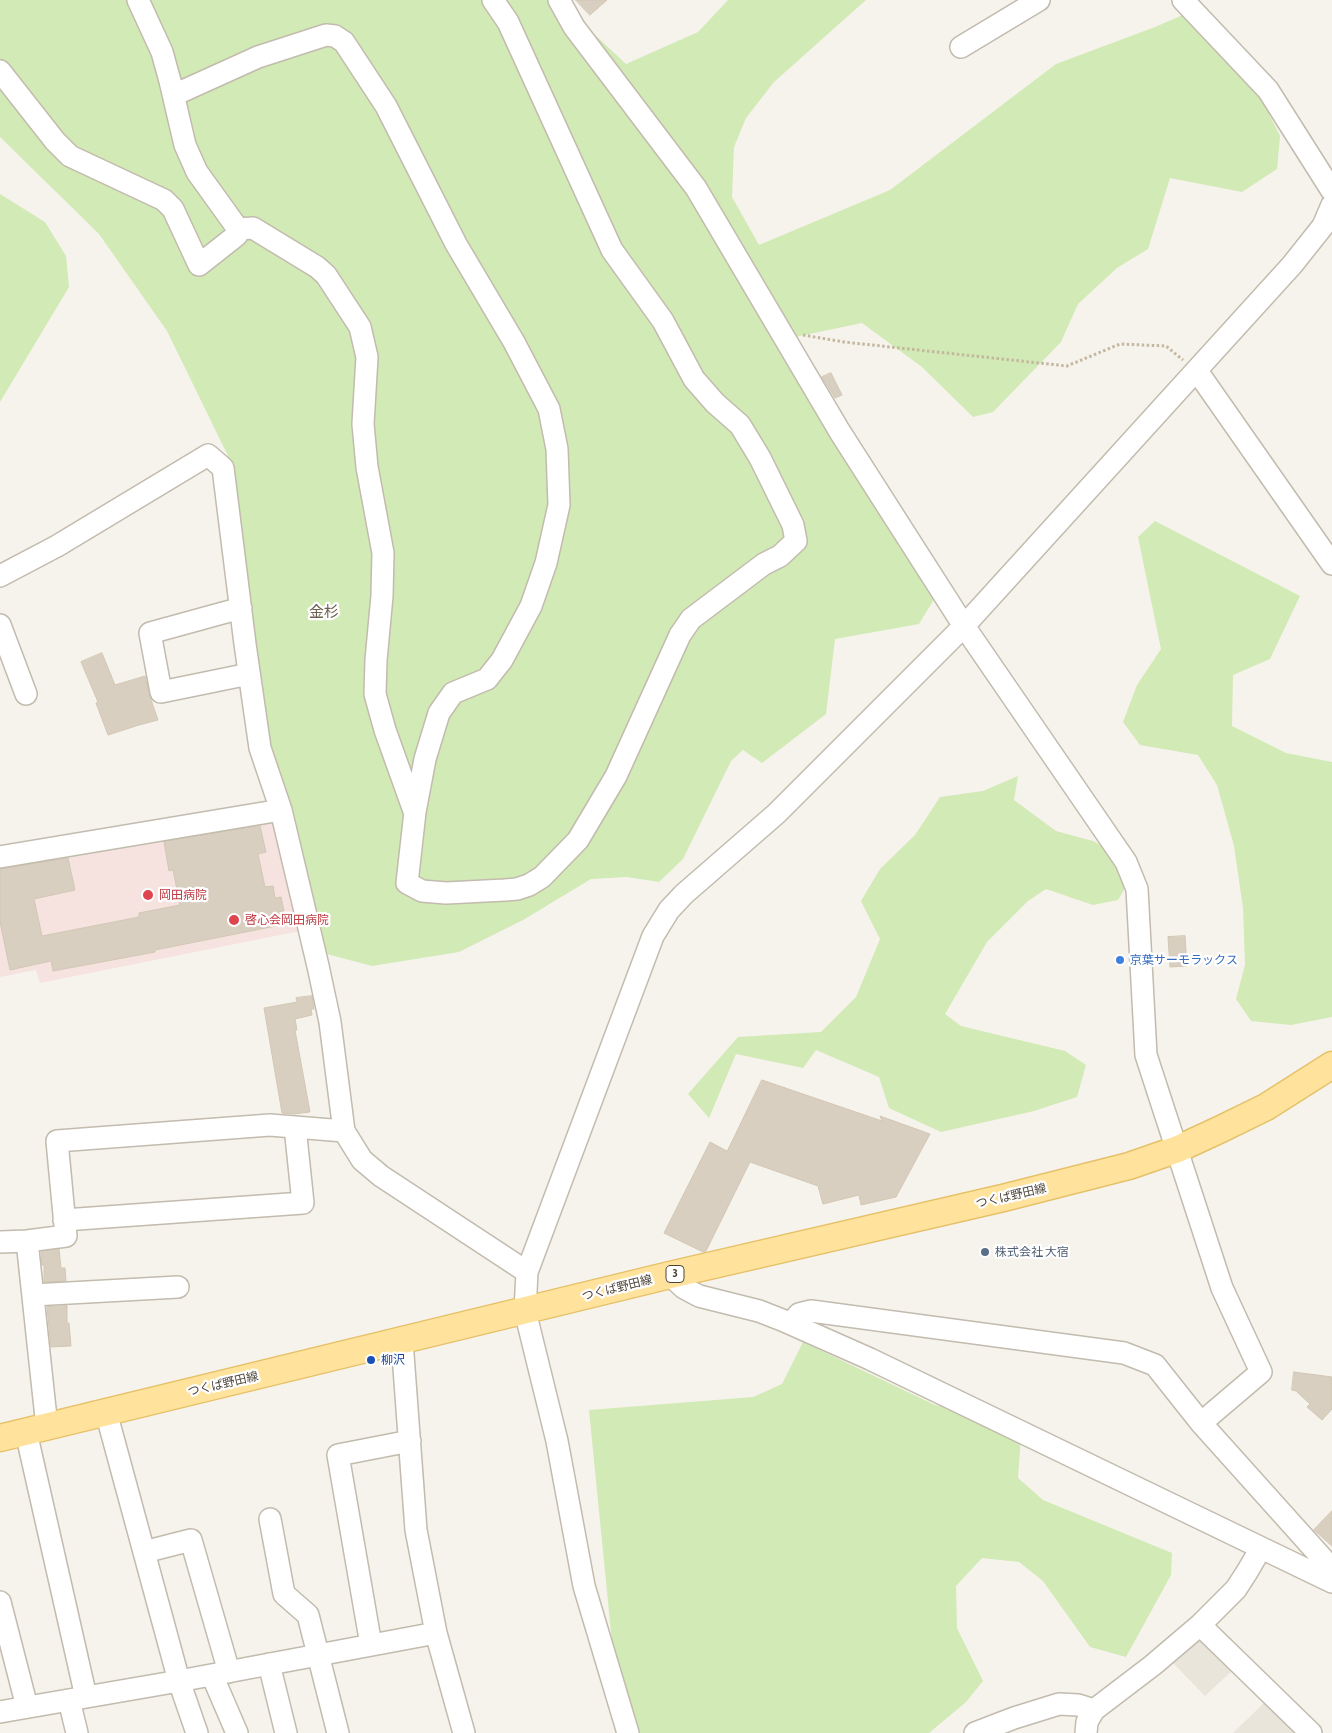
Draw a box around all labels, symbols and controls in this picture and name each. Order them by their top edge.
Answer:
district label: 金杉 [309,603,339,621]
marker: 岡田病院 [141,888,155,902]
place label: 岡田病院 [159,888,207,902]
marker: 啓心会岡田病院 [227,913,241,927]
place label: 啓心会岡田病院 [245,913,329,927]
place label: 京葉サーモラックス [1130,953,1238,967]
marker: 京葉サーモラックス [1114,954,1126,966]
street label: つくば野田線 [974,1181,1048,1211]
place label: 株式会社 大宿 [995,1245,1069,1259]
marker: 株式会社 大宿 [979,1246,991,1258]
road number: 3 [666,1266,684,1282]
street label: つくば野田線 [580,1272,654,1304]
place label: 柳沢 [381,1353,405,1367]
marker: 柳沢 [365,1354,377,1366]
street label: つくば野田線 [186,1369,260,1399]

